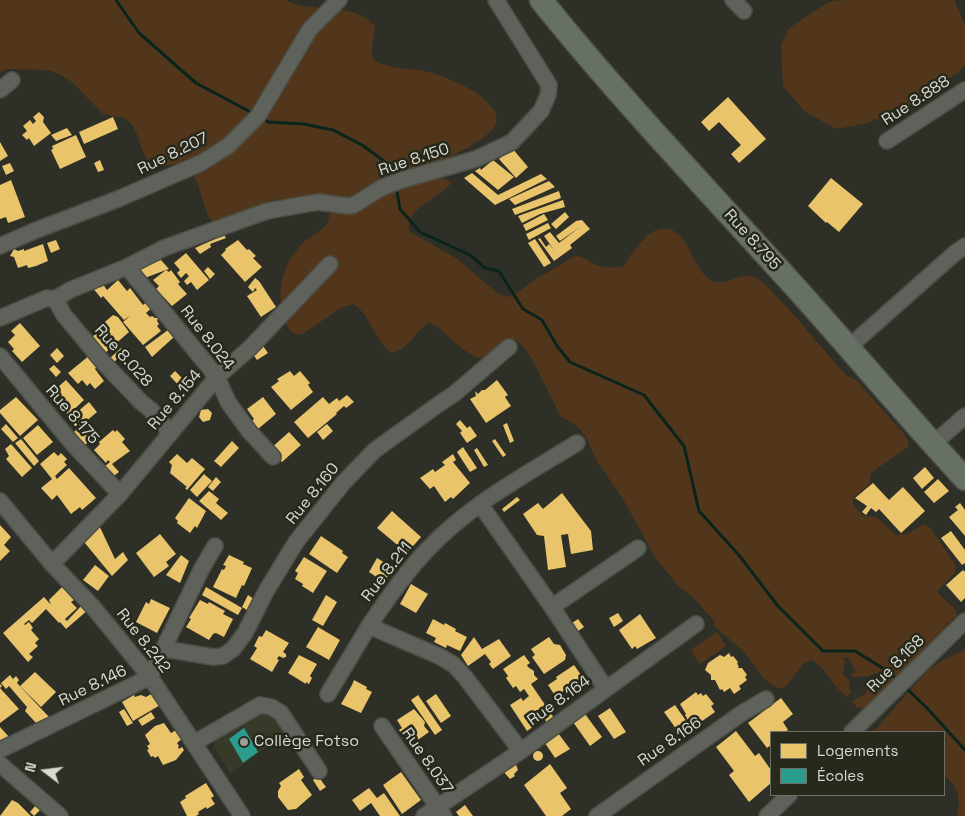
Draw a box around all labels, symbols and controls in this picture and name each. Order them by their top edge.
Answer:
street label: Rue 8.888 [878,72,954,130]
street label: Rue 8.207 [135,129,211,179]
street label: Rue 8.150 [376,140,452,180]
street label: Rue 8.795 [720,206,784,274]
street label: Rue 8.024 [176,302,238,374]
street label: Rue 8.028 [90,321,156,391]
street label: Rue 8.154 [144,366,206,434]
street label: Rue 8.175 [41,381,103,449]
street label: Rue 8.160 [282,459,344,529]
street label: Rue 8.211 [358,538,416,606]
street label: Rue 8.242 [112,605,174,677]
street label: Rue 8.168 [863,631,929,697]
street label: Rue 8.146 [56,661,130,711]
street label: Rue 8.164 [524,672,594,730]
street label: Rue 8.166 [635,713,705,771]
street label: Rue 8.037 [397,724,457,798]
legend [770,731,945,796]
place label: Collège Fotso [254,732,359,752]
marker: Collège Fotso [238,736,250,748]
text: Logements [817,741,899,760]
north arrow [20,746,70,796]
text: N [21,760,40,774]
text: Écoles [817,766,864,785]

